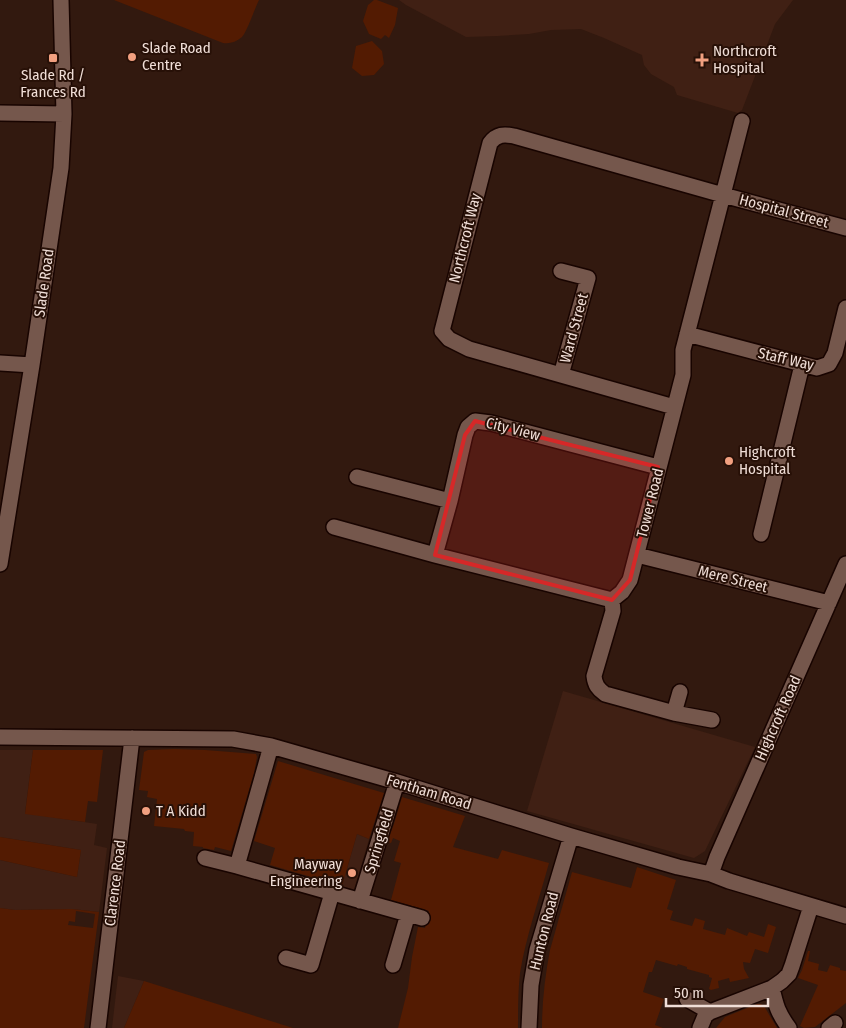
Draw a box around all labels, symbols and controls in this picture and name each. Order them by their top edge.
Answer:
place label: Slade Road Centre [142,39,211,74]
place label: Northcroft Hospital [713,42,777,77]
marker: Slade Road Centre [126,51,138,63]
marker: Slade Rd / Frances Rd [47,52,59,64]
marker: Northcroft Hospital [695,53,709,67]
place label: Slade Rd / Frances Rd [20,66,86,101]
street label: Hospital Street [737,190,831,232]
street label: Northcroft Way [445,191,485,285]
street label: Slade Road [30,248,58,318]
street label: Ward Street [556,291,592,365]
street label: Staff Way [756,344,816,374]
street label: City View [484,414,542,444]
place label: Highcroft Hospital [739,443,796,478]
marker: Highcroft Hospital [723,455,735,467]
street label: Tower Road [633,466,667,540]
street label: Mere Street [697,562,770,596]
street label: Highcroft Road [751,673,805,763]
street label: Fentham Road [384,771,474,813]
place label: T A Kidd [156,802,206,820]
marker: T A Kidd [140,805,152,817]
street label: Springfield [361,807,397,875]
street label: Clarence Road [101,839,129,927]
place label: Mayway Engineering [270,855,342,890]
marker: Mayway Engineering [346,867,358,879]
street label: Hunton Road [526,890,562,972]
scale bar [666,976,768,1008]
text: 50 m [674,984,704,1002]

